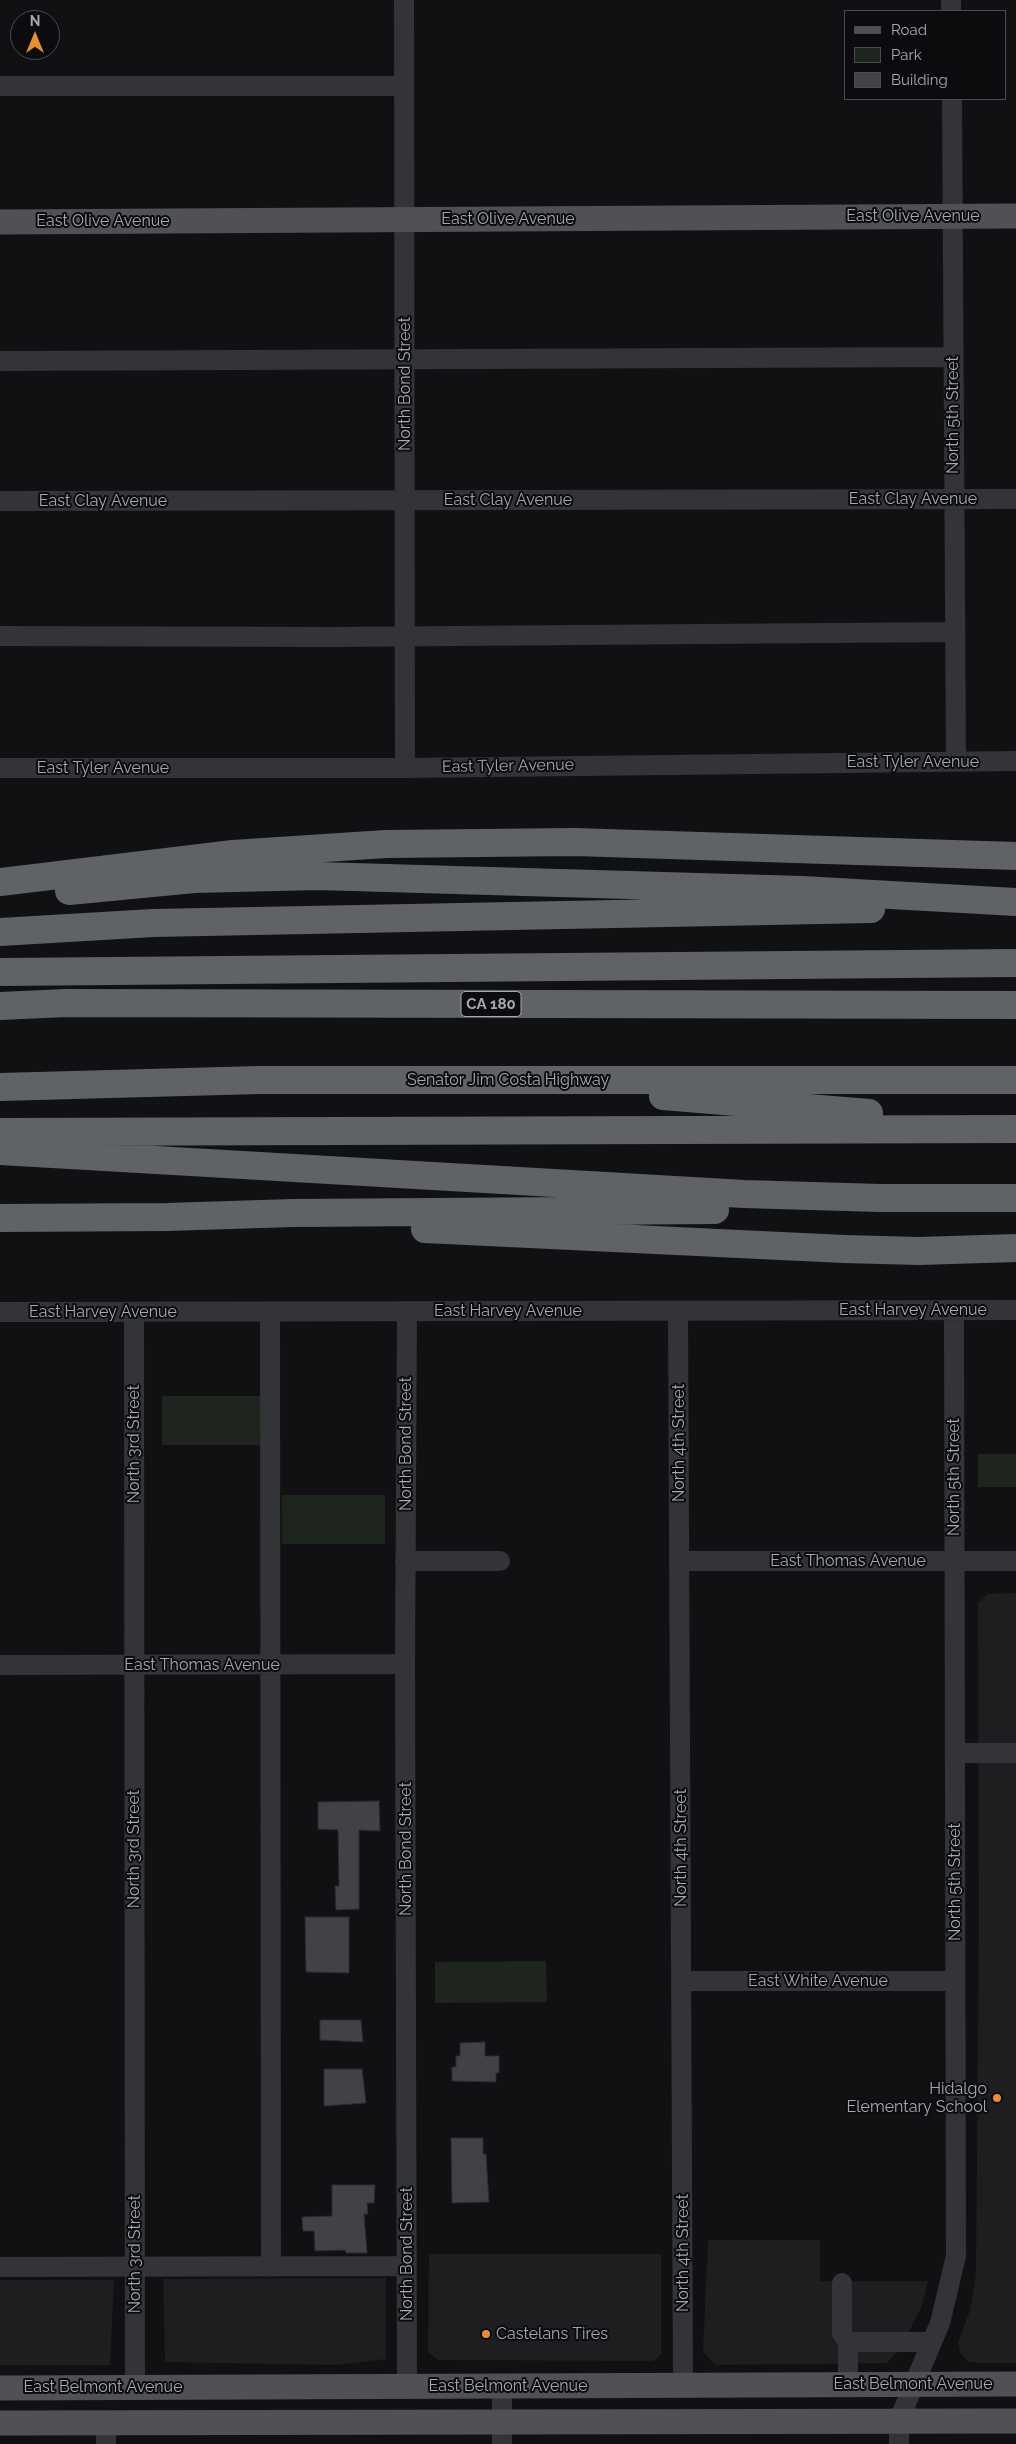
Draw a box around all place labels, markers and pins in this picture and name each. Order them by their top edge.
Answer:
place label: Hidalgo Elementary School [847,2079,987,2117]
marker: Hidalgo Elementary School [991,2092,1003,2104]
place label: Castelans Tires [496,2324,608,2344]
marker: Castelans Tires [480,2328,492,2340]

